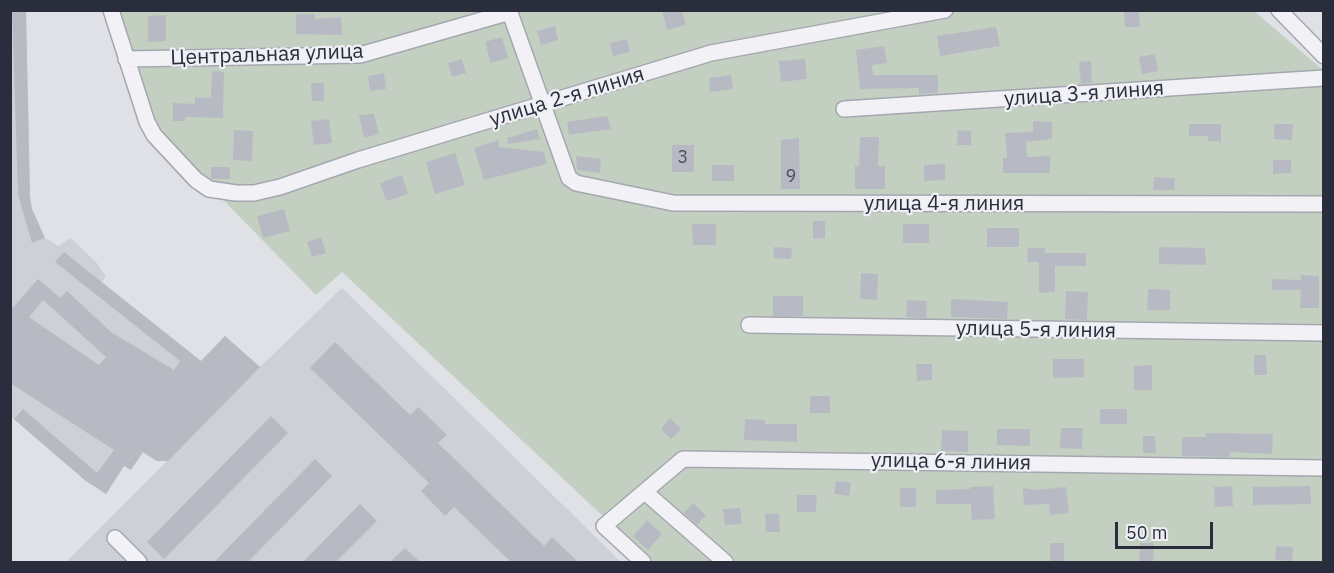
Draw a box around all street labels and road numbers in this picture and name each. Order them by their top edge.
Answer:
street label: Центральная улица [170,39,364,71]
street label: улица 2-я линия [487,61,647,133]
street label: улица 3-я линия [1003,76,1165,112]
street label: улица 4-я линия [864,191,1024,217]
street label: улица 5-я линия [956,316,1116,344]
street label: улица 6-я линия [871,448,1031,476]

